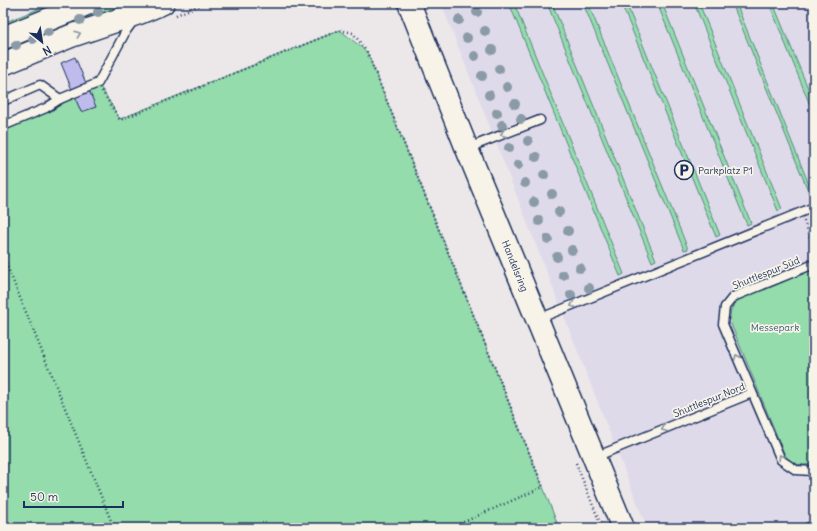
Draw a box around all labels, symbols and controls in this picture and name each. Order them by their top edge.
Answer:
north arrow [22,22,62,62]
one-way arrow [75,30,82,38]
text: N [40,43,54,59]
one-way arrow [500,130,507,138]
parking icon: Parkplatz P1 [673,159,695,181]
place label: Parkplatz P1 [698,164,753,177]
street label: Handelsring [499,238,531,294]
street label: Shuttlespur Süd [731,254,802,292]
one-way arrow [569,301,576,309]
park label: Messepark [751,321,799,334]
one-way arrow [733,353,741,360]
street label: Shuttlespur Nord [671,380,747,420]
one-way arrow [660,424,667,432]
one-way arrow [778,454,785,461]
scale bar [24,483,123,509]
text: 50 m [30,489,59,504]

